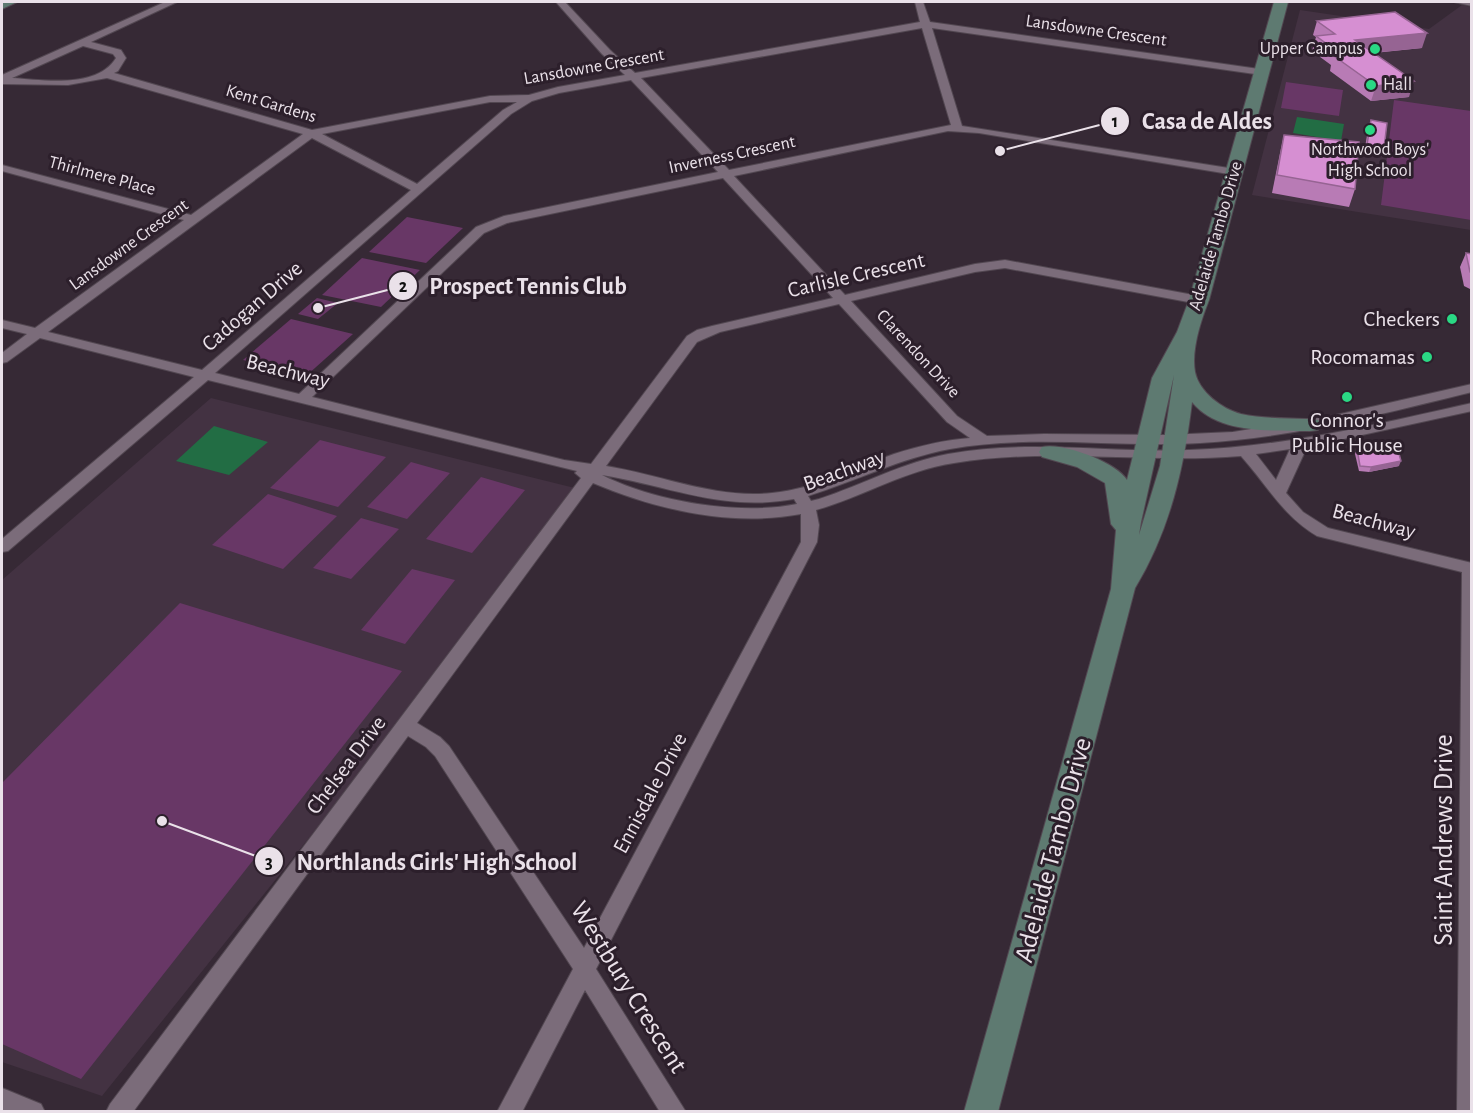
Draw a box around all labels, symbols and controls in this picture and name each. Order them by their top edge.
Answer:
street label: Lansdowne Crescent [1024,12,1168,50]
place label: Upper Campus [1260,40,1363,58]
marker: Upper Campus [1368,42,1382,56]
street label: Lansdowne Crescent [522,46,666,88]
place label: Hall [1383,76,1412,94]
marker: Hall [1364,78,1378,92]
street label: Kent Gardens [223,82,319,126]
callout: Casa de Aldes [1100,100,1284,142]
text: Casa de Aldes [1142,110,1272,134]
text: 1 [1112,113,1118,131]
marker: Northwood Boys' High School [1363,123,1377,137]
street label: Inverness Crescent [667,133,797,177]
place label: Northwood Boys' High School [1311,141,1429,180]
street label: Thirlmere Place [47,153,157,199]
street label: Adelaide Tambo Drive [1186,159,1246,313]
street label: Lansdowne Crescent [66,196,192,294]
street label: Carlisle Crescent [785,249,927,301]
street label: Cadogan Drive [198,257,306,355]
callout: Prospect Tennis Club [388,265,639,307]
text: Prospect Tennis Club [429,275,627,299]
text: 2 [399,278,408,296]
street label: Clarendon Drive [873,307,963,401]
place label: Checkers [1363,308,1440,330]
marker: Checkers [1445,312,1459,326]
place label: Rocomamas [1310,346,1415,368]
street label: Beachway [244,350,333,392]
marker: Rocomamas [1420,350,1434,364]
marker: Connor's Public House [1340,390,1354,404]
place label: Connor's Public House [1291,409,1403,456]
street label: Beachway [800,445,888,495]
street label: Beachway [1330,499,1419,543]
street label: Chelsea Drive [302,712,390,818]
street label: Ennisdale Drive [609,729,691,857]
street label: Saint Andrews Drive [1430,734,1457,946]
street label: Adelaide Tambo Drive [1010,735,1096,965]
callout: Northlands Girls' High School [254,840,589,882]
text: Northlands Girls' High School [297,851,577,875]
text: 3 [265,854,273,872]
street label: Westbury Crescent [565,897,693,1078]

